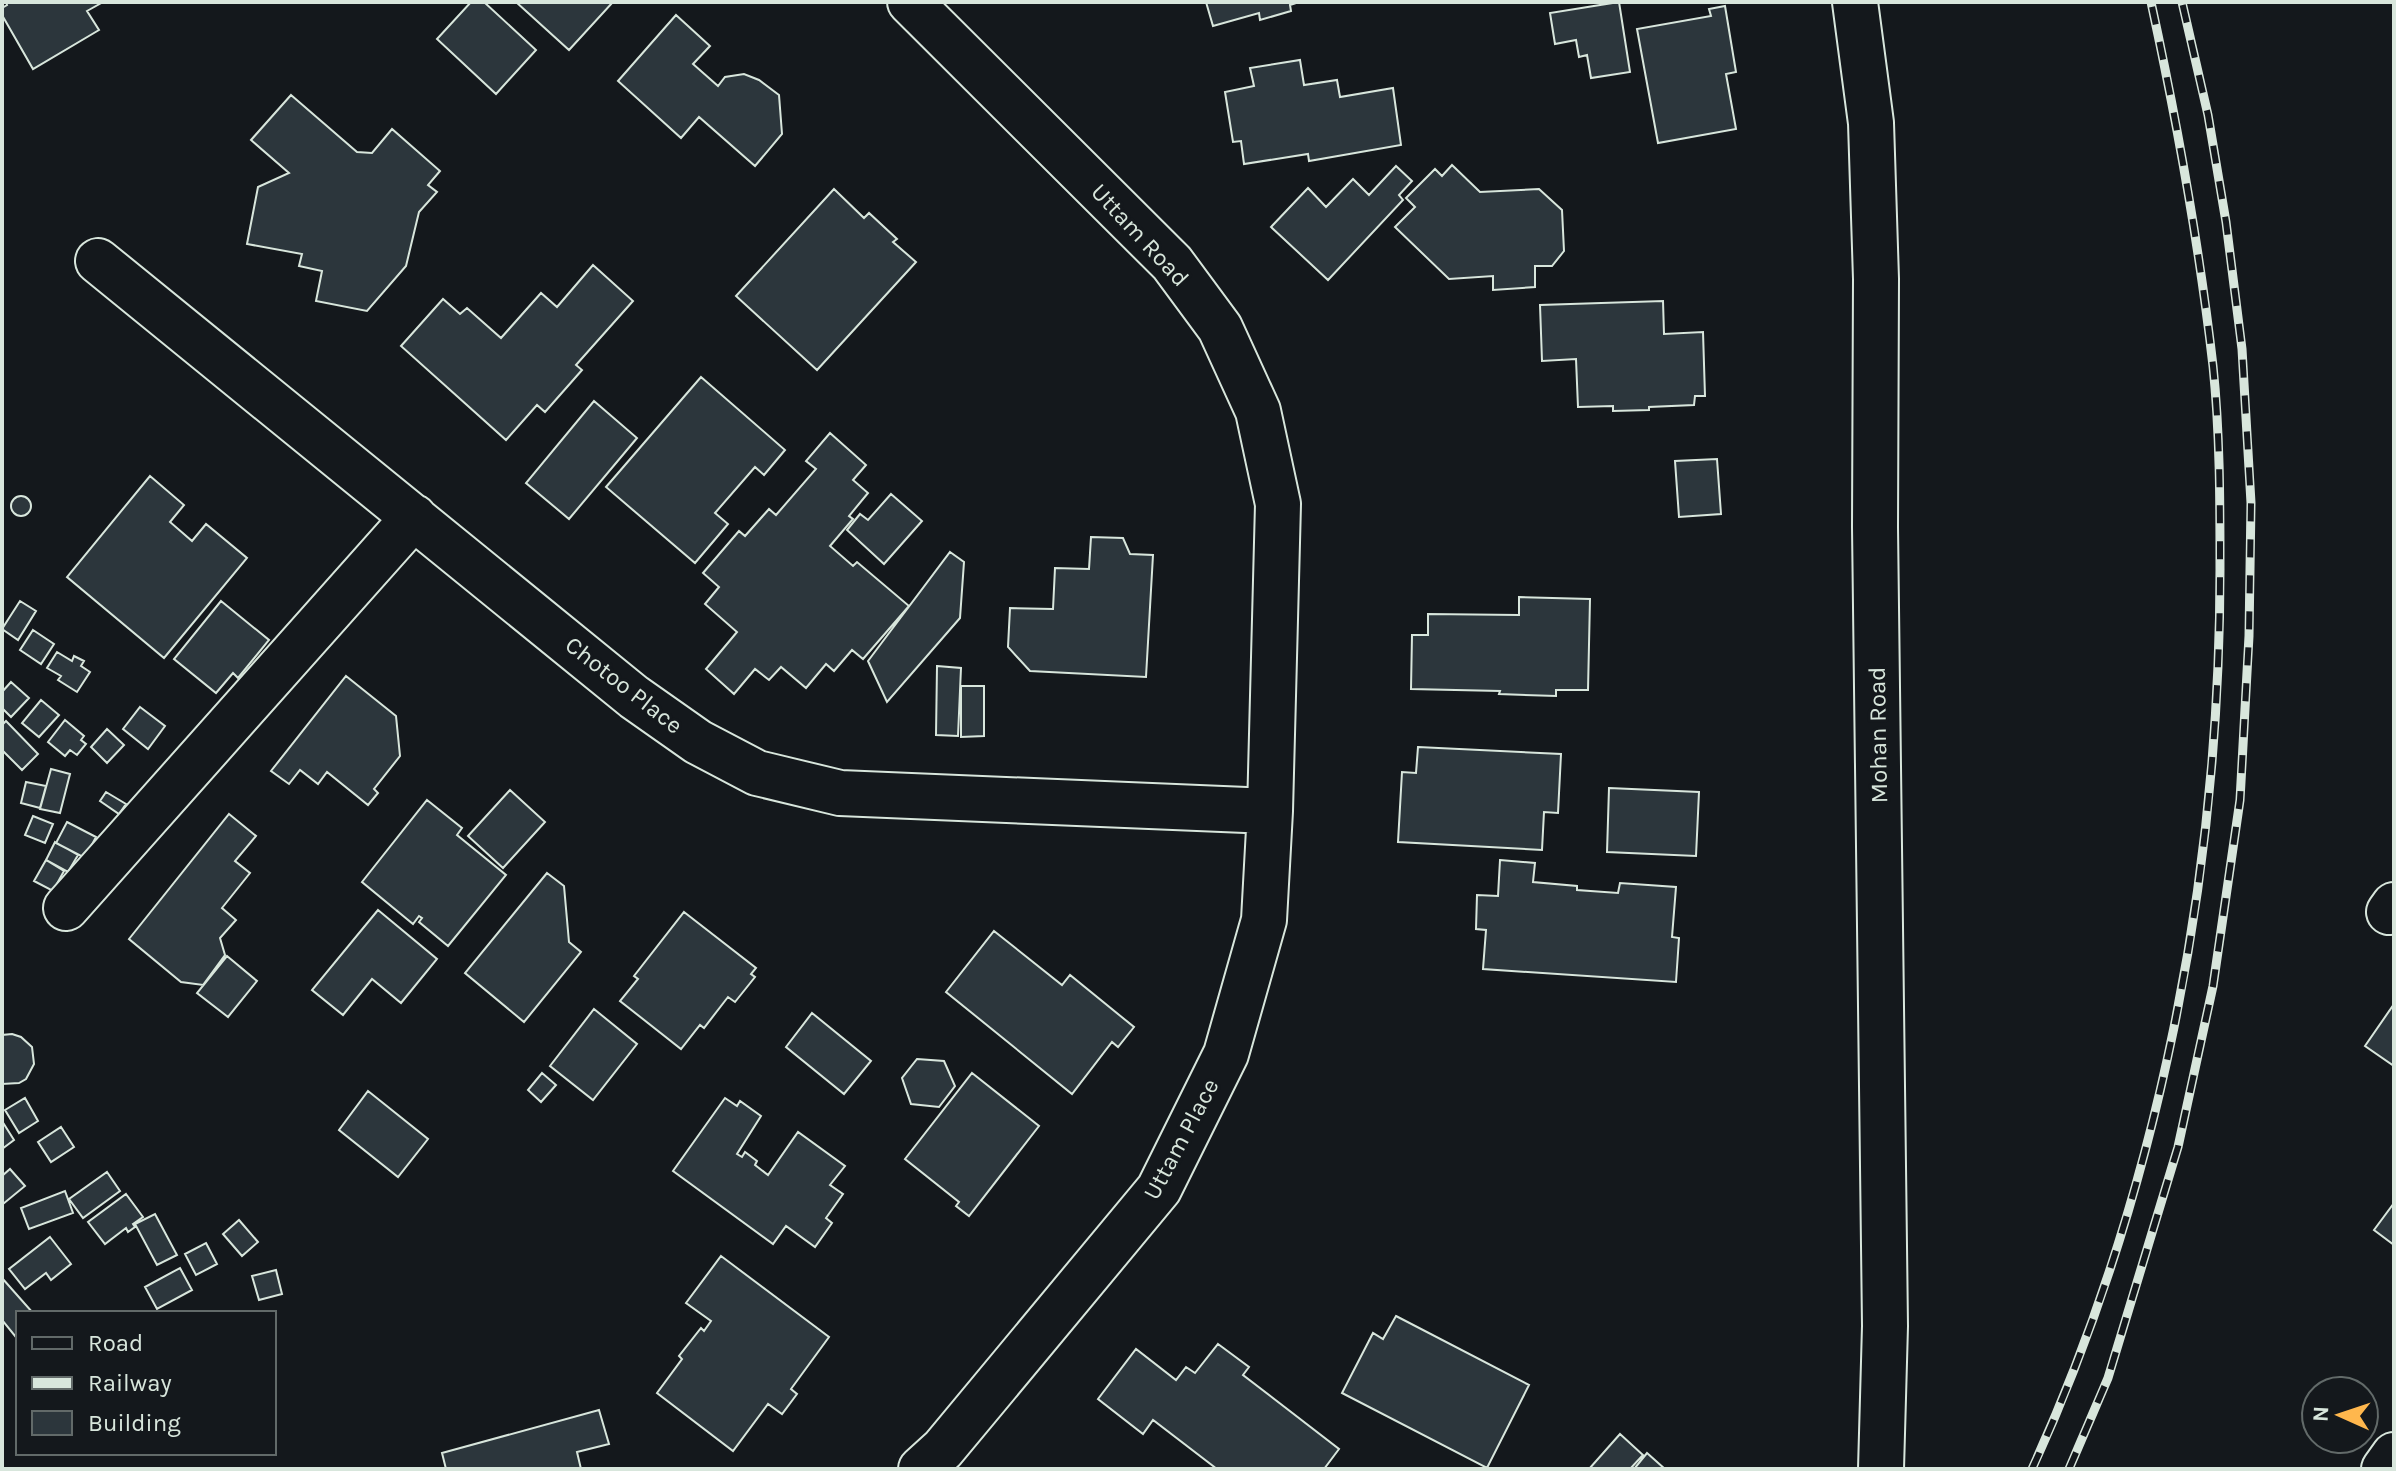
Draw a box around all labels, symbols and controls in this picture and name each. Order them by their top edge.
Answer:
street label: Uttam Road [1085,178,1195,292]
street label: Chotoo Place [560,631,688,739]
street label: Mohan Road [1863,666,1893,804]
street label: Uttam Place [1137,1074,1225,1204]
legend [16,1311,276,1455]
text: Road [88,1329,143,1357]
text: Railway [88,1369,172,1397]
north arrow [2300,1375,2380,1455]
text: N [2308,1405,2334,1423]
text: Building [88,1409,181,1437]

